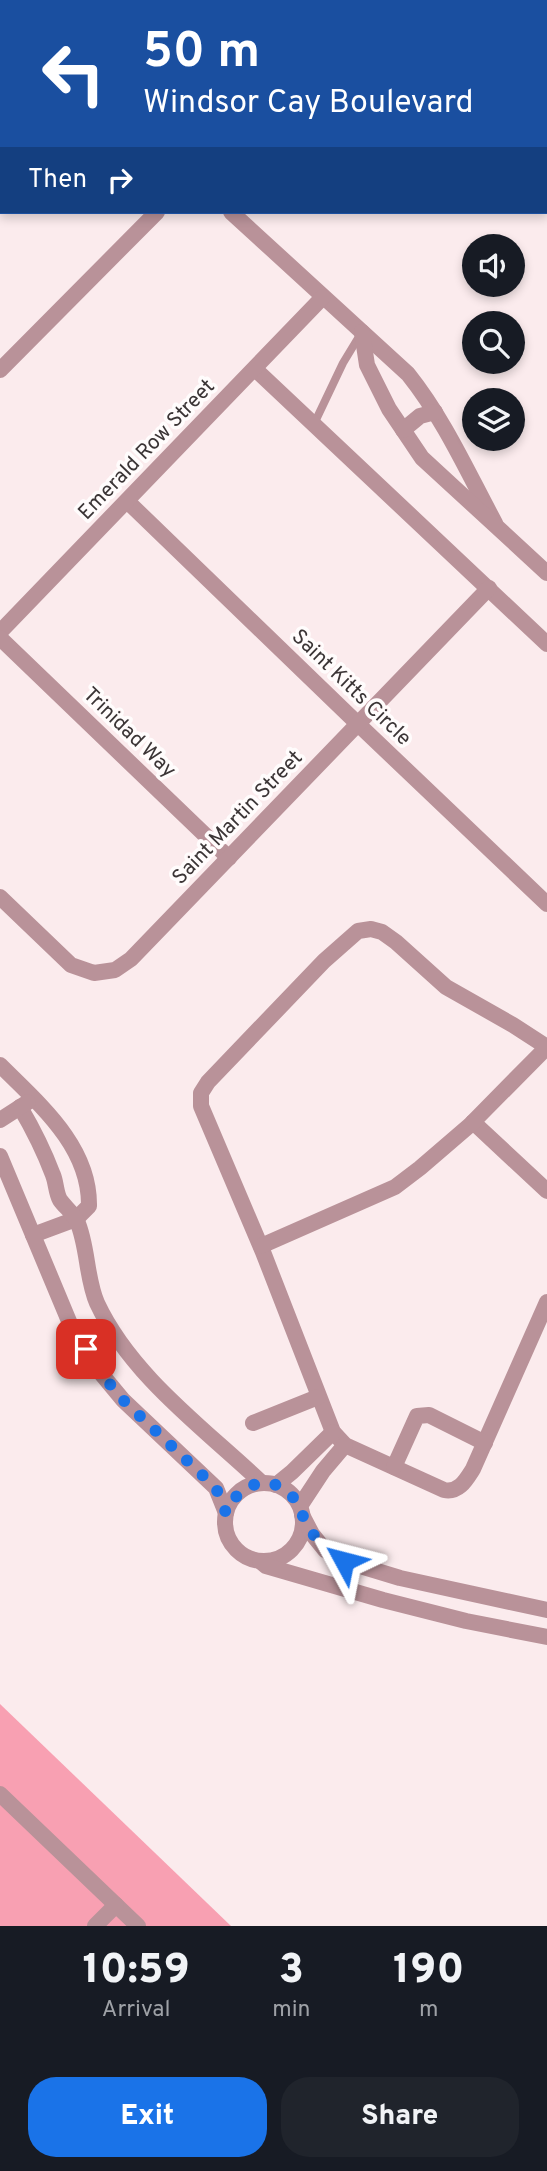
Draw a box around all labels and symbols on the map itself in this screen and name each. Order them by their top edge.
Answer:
street label: Emerald Row Street [73,374,221,526]
street label: Saint Kitts Circle [285,624,417,752]
street label: Trinidad Way [77,682,181,784]
street label: Saint Martin Street [167,745,309,891]
pin [56,1319,116,1379]
position arrow [307,1524,381,1598]

